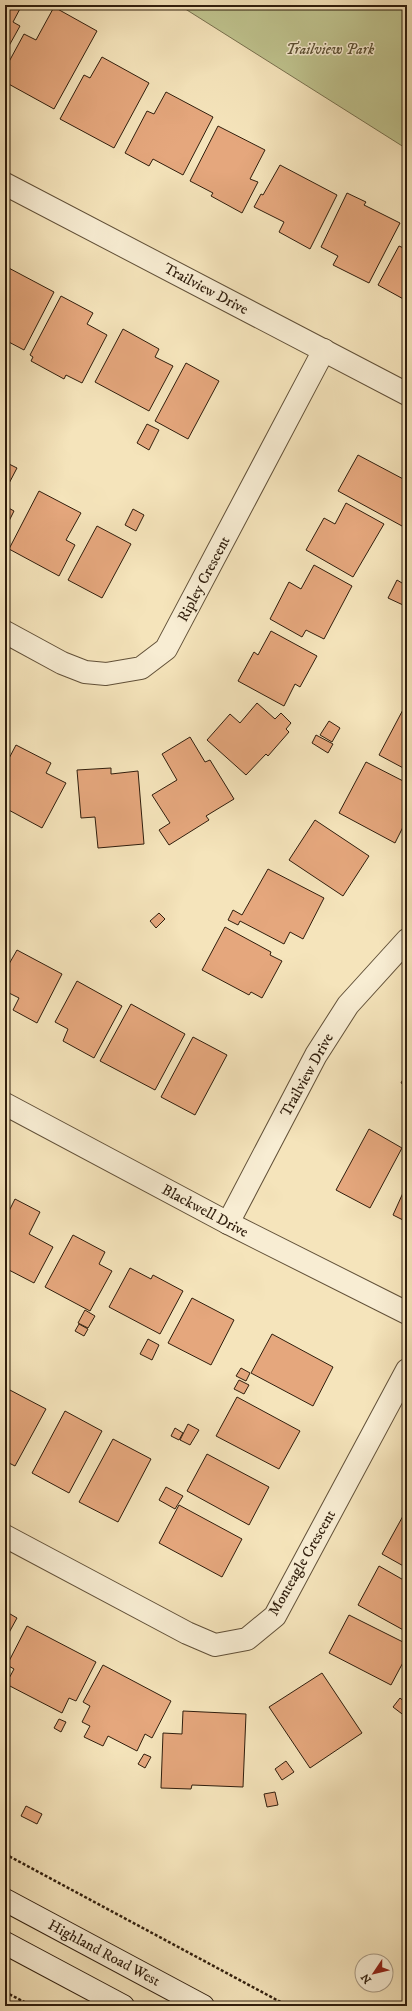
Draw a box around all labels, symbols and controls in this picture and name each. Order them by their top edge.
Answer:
park label: Trailview Park [286,40,375,59]
street label: Trailview Drive [161,259,251,319]
street label: Ripley Crescent [173,533,235,625]
street label: Trailview Drive [276,1030,338,1120]
street label: Blackwell Drive [158,1180,252,1242]
street label: Monteagle Crescent [264,1507,340,1619]
street label: Highland Road West [45,1915,164,1991]
north arrow [354,1953,394,1993]
text: N [358,1970,375,1986]

